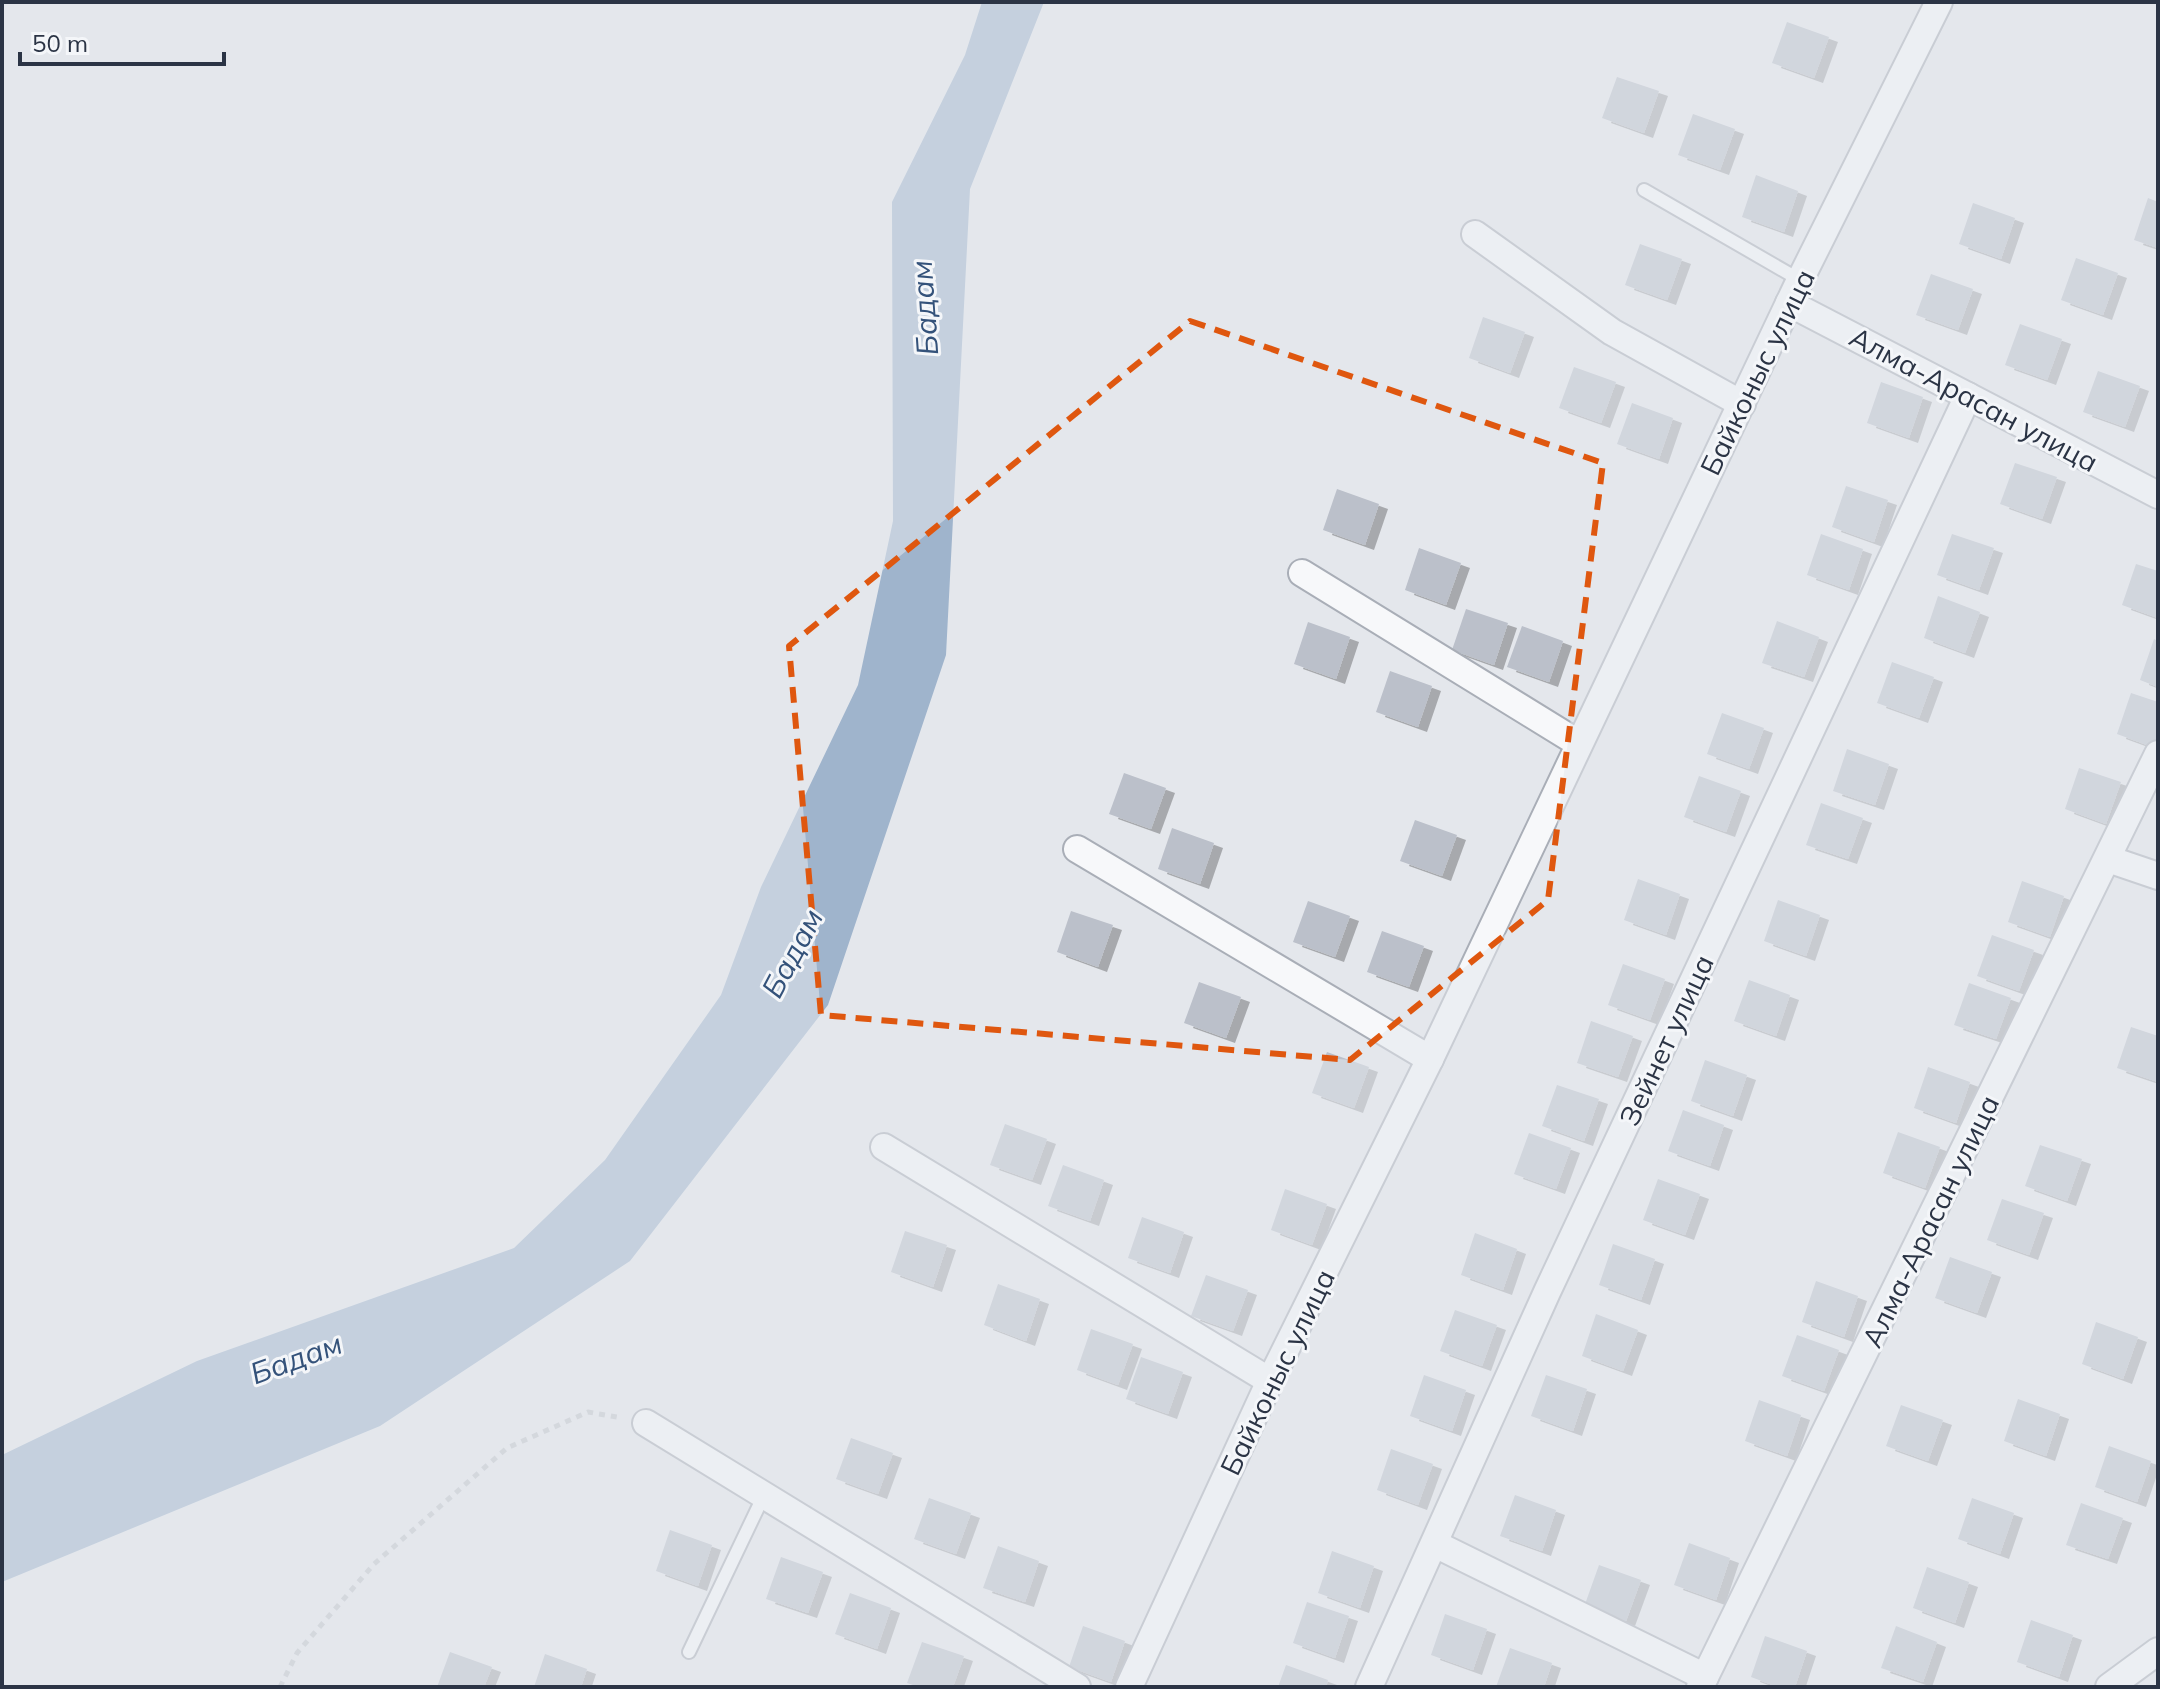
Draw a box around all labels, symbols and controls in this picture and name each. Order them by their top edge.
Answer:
scale bar [20,16,224,66]
text: 50 m [32,28,88,58]
water label: Бадам [902,259,946,357]
street label: Байконыс улица [1692,263,1822,481]
street label: Алма-Арасан улица [1844,319,2104,479]
water label: Бадам [753,902,831,1004]
street label: Зейнет улица [1611,949,1721,1131]
street label: Алма-Арасан улица [1854,1089,2006,1353]
street label: Байконыс улица [1212,1263,1342,1481]
water label: Бадам [245,1324,347,1392]

